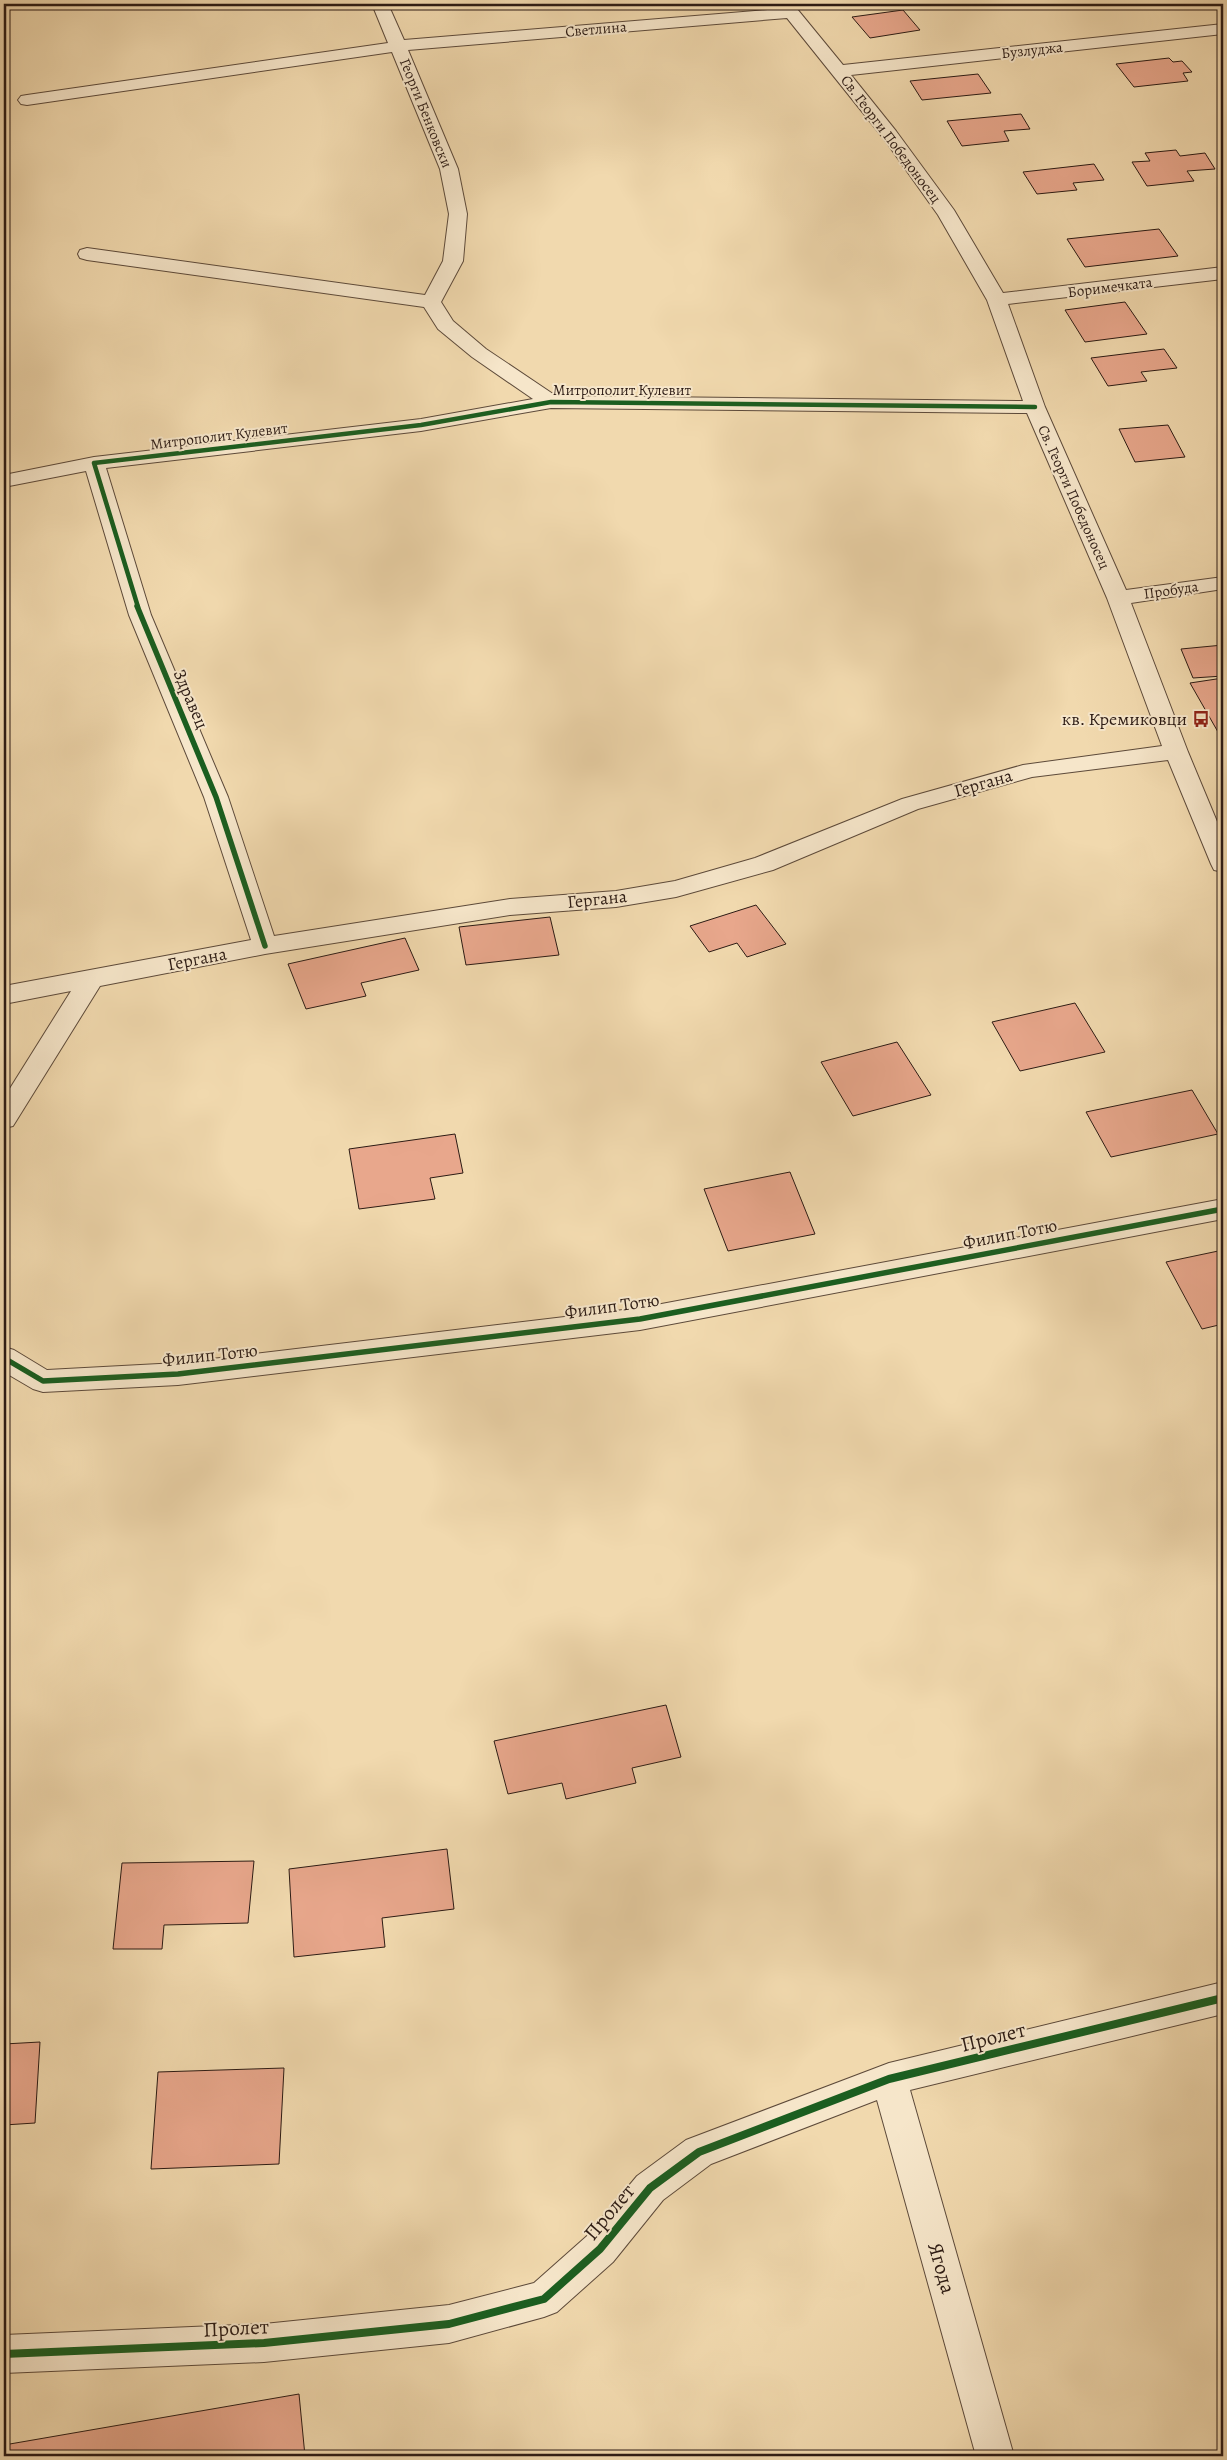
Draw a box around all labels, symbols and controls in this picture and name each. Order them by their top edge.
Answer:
street label: Светлина [564,16,628,42]
street label: Бузлуджа [1000,37,1064,63]
street label: Георги Бенковски [395,55,457,171]
street label: Св. Георги Победоносец [836,71,946,207]
street label: Боримечката [1066,272,1154,302]
street label: Митрополит Кулевит [553,380,691,400]
street label: Митрополит Кулевит [149,418,289,454]
street label: Св. Георги Победоносец [1033,422,1115,572]
street label: Пробуда [1142,576,1200,604]
street label: Здравец [168,665,214,733]
place label: кв. Кремиковци [1062,707,1187,731]
bus stop icon: кв. Кремиковци [1191,709,1211,729]
street label: Гергана [951,763,1016,803]
street label: Гергана [566,884,629,914]
street label: Гергана [165,941,229,976]
street label: Филип Тотю [961,1213,1059,1255]
street label: Филип Тотю [563,1287,661,1325]
street label: Филип Тотю [161,1338,259,1372]
street label: Пролет [958,2015,1028,2059]
street label: Пролет [577,2178,641,2246]
street label: Ягода [921,2239,963,2297]
street label: Пролет [202,2312,270,2344]

